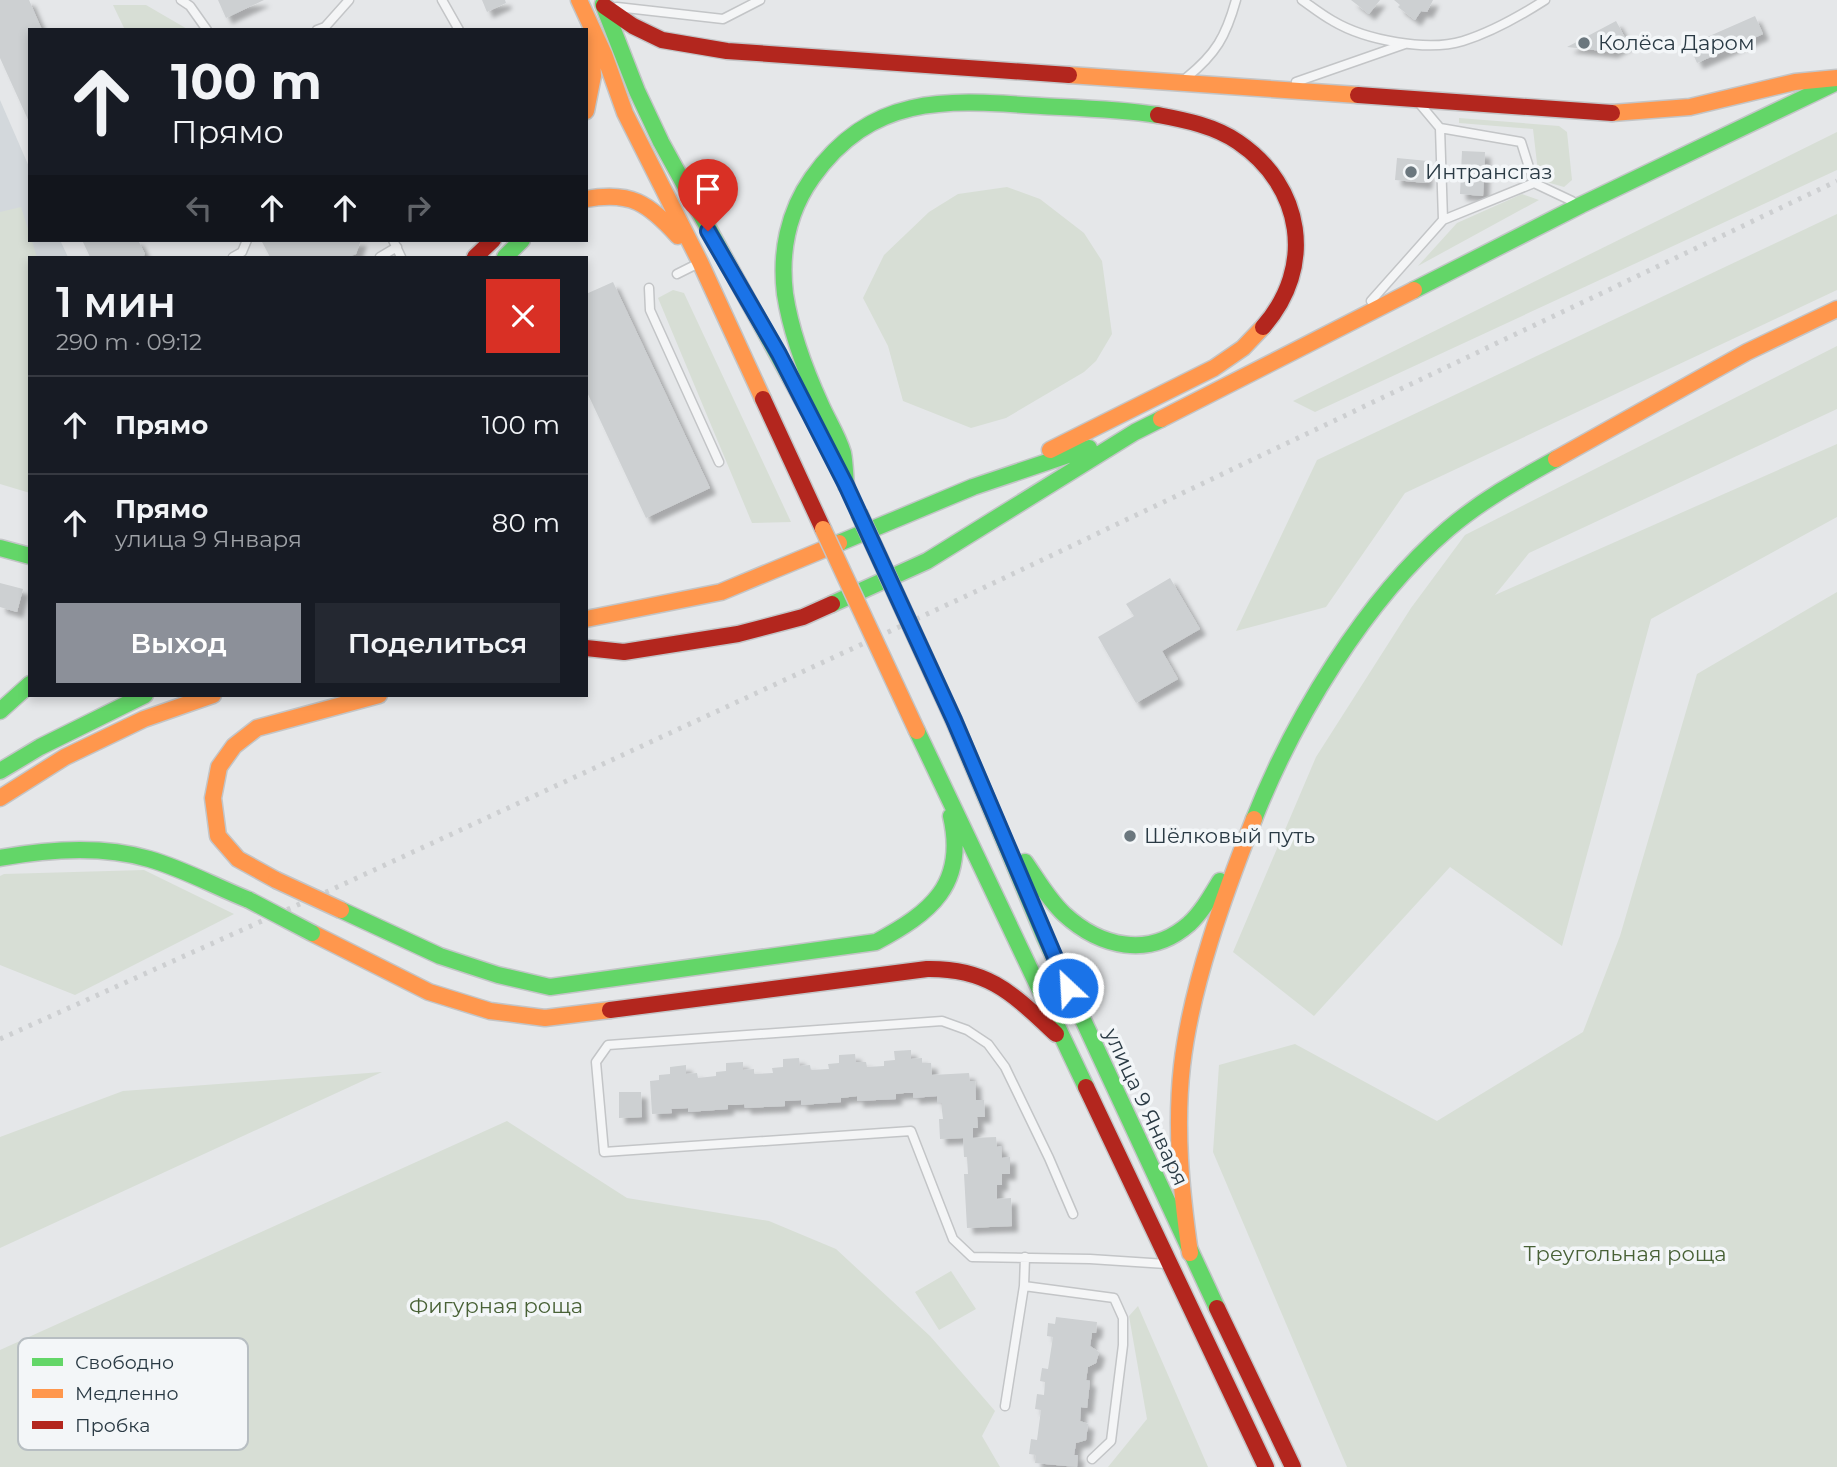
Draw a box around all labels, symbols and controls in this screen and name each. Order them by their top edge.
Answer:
place label: Колёса Даром [1598,30,1755,55]
marker: Колёса Даром [1576,35,1592,51]
text: 100 m [171,52,322,111]
icon: ahead [56,56,147,147]
text: Прямо [171,112,284,151]
pin [678,159,738,231]
place label: Интрансгаз [1425,159,1552,184]
marker: Интрансгаз [1403,164,1419,180]
icon: arrive [689,170,727,208]
icon: left [180,189,218,227]
icon: ahead [253,189,291,227]
icon: ahead [326,189,364,227]
icon: right [399,189,437,227]
text: 1 мин [56,276,176,328]
button: close [486,279,560,353]
text: 290 m · 09:12 [56,328,202,356]
icon: ahead [56,406,94,444]
text: Прямо [115,409,208,441]
text: 100 m [482,409,560,441]
text: Прямо [115,493,208,525]
icon: ahead [56,504,94,542]
text: 80 m [492,507,560,539]
text: улица 9 Января [115,525,302,553]
button: Выход [56,603,301,683]
button: Поделиться [315,603,560,683]
place label: Шёлковый путь [1144,823,1315,848]
marker: Шёлковый путь [1122,828,1138,844]
position arrow [1031,951,1105,1025]
street label: улица 9 Января [1099,1023,1194,1189]
park label: Треугольная роща [1524,1241,1726,1266]
park label: Фигурная роща [409,1293,583,1318]
legend [18,1338,248,1450]
text: Свободно [75,1351,174,1374]
text: Медленно [75,1382,179,1405]
text: Пробка [75,1414,150,1437]

